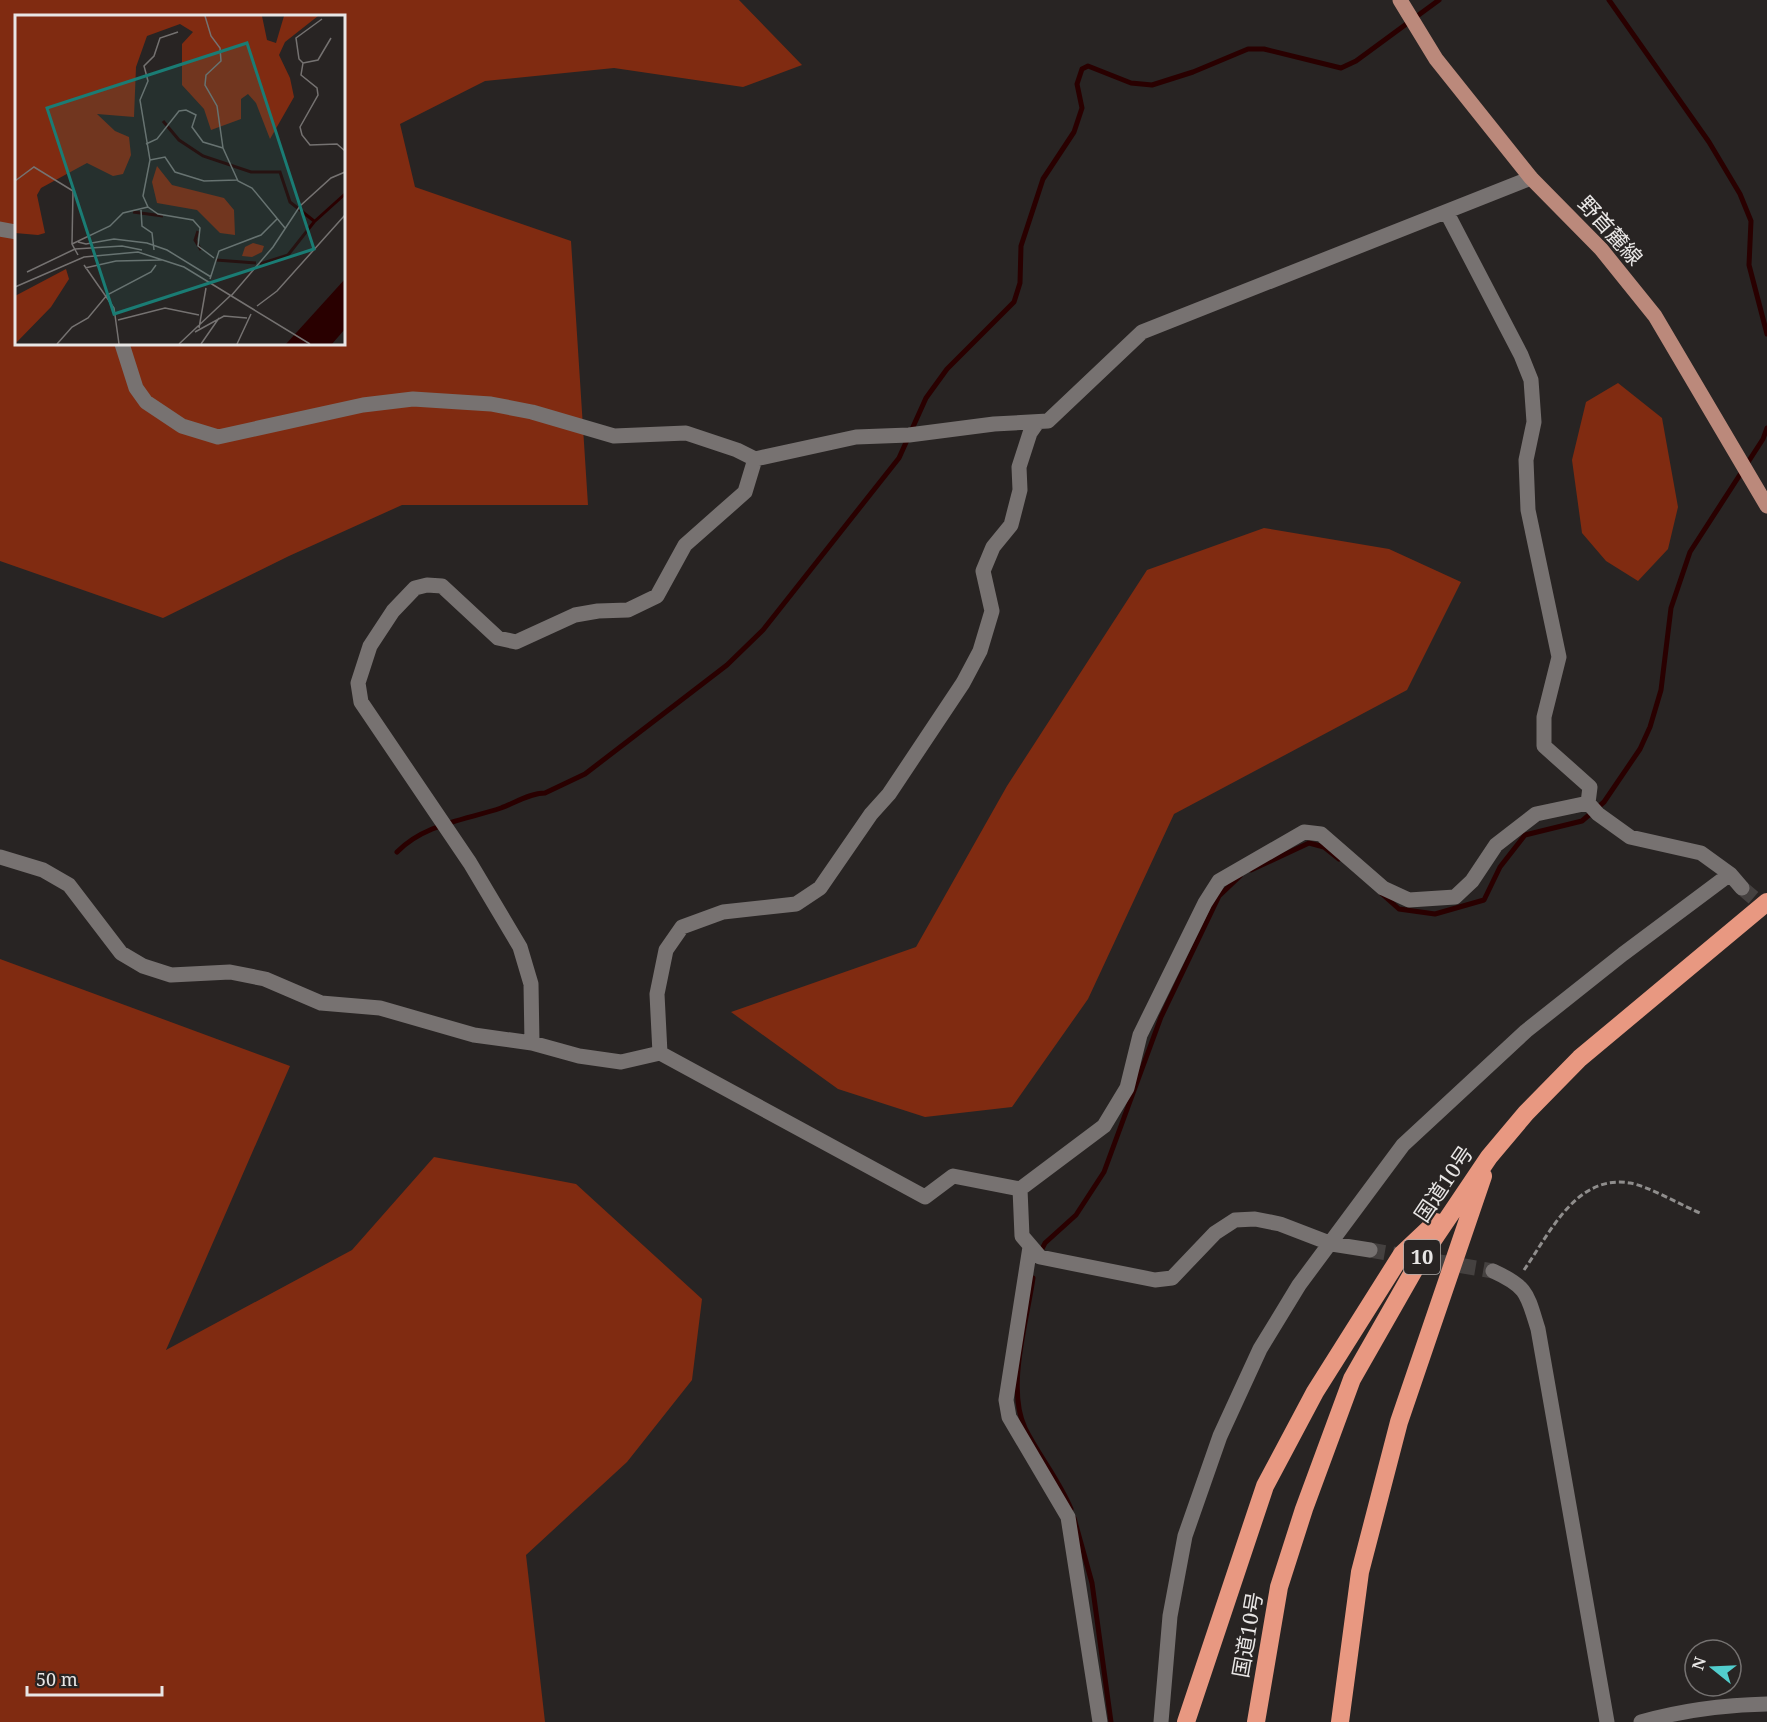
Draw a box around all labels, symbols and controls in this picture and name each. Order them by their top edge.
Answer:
inset map [15,15,345,345]
street label: 野首麓線 [1572,190,1649,271]
street label: 国道10号 [1407,1140,1479,1227]
road number: 10 [1404,1240,1440,1274]
street label: 国道10号 [1226,1590,1268,1680]
north arrow [1683,1638,1743,1698]
text: N [1686,1654,1711,1673]
scale bar [27,1659,162,1697]
text: 50 m [36,1667,78,1691]

